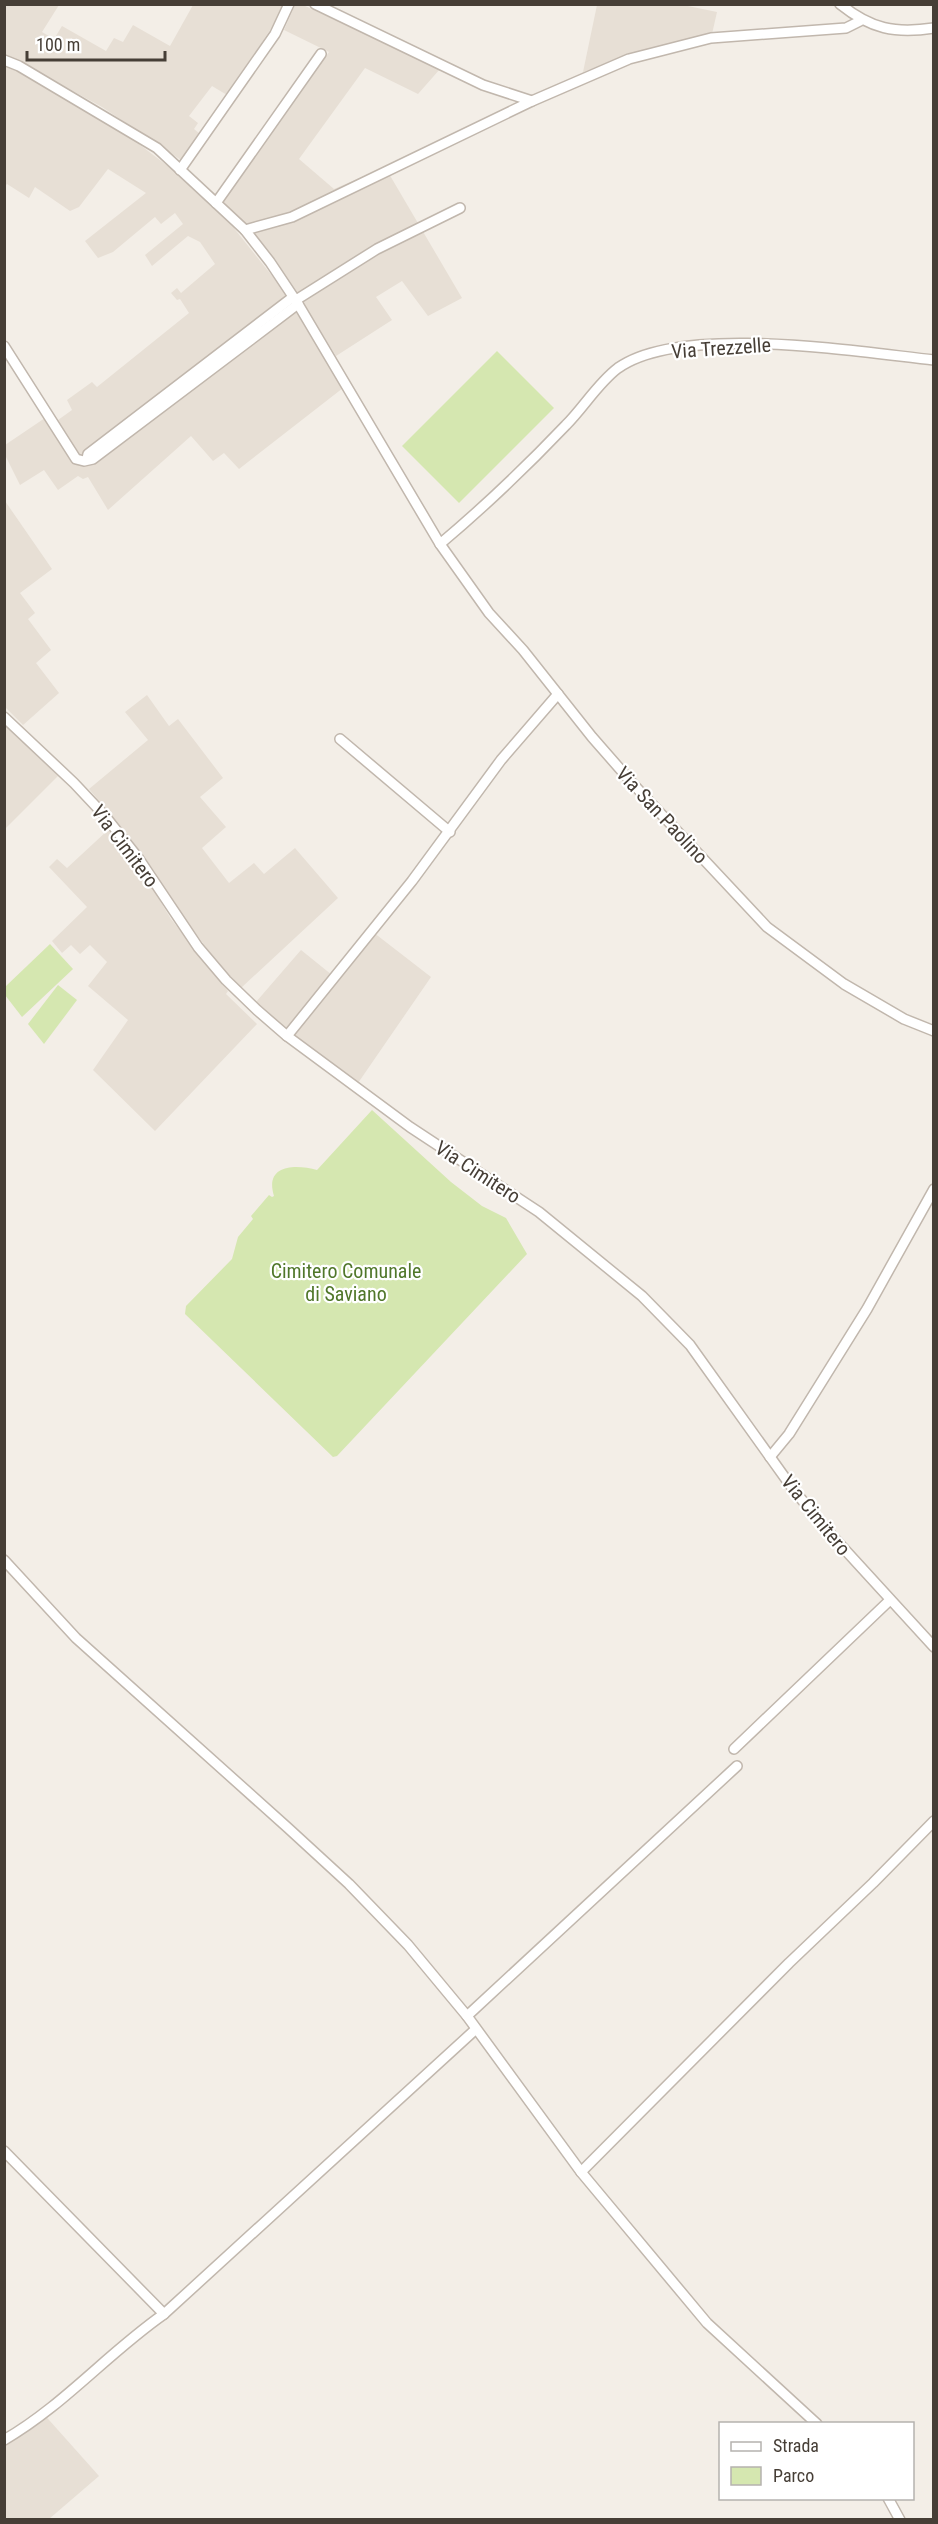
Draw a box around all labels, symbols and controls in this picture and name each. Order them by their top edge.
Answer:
scale bar [27,24,165,62]
text: 100 m [36,34,80,55]
street label: Via Trezzelle [670,333,772,363]
street label: Via San Paolino [611,762,713,868]
street label: Via Cimitero [86,800,164,892]
street label: Via Cimitero [431,1136,525,1208]
park label: Cimitero Comunale di Saviano [271,1259,421,1306]
street label: Via Cimitero [776,1470,856,1560]
legend [719,2422,914,2500]
text: Strada [773,2435,819,2456]
text: Parco [773,2465,814,2486]

